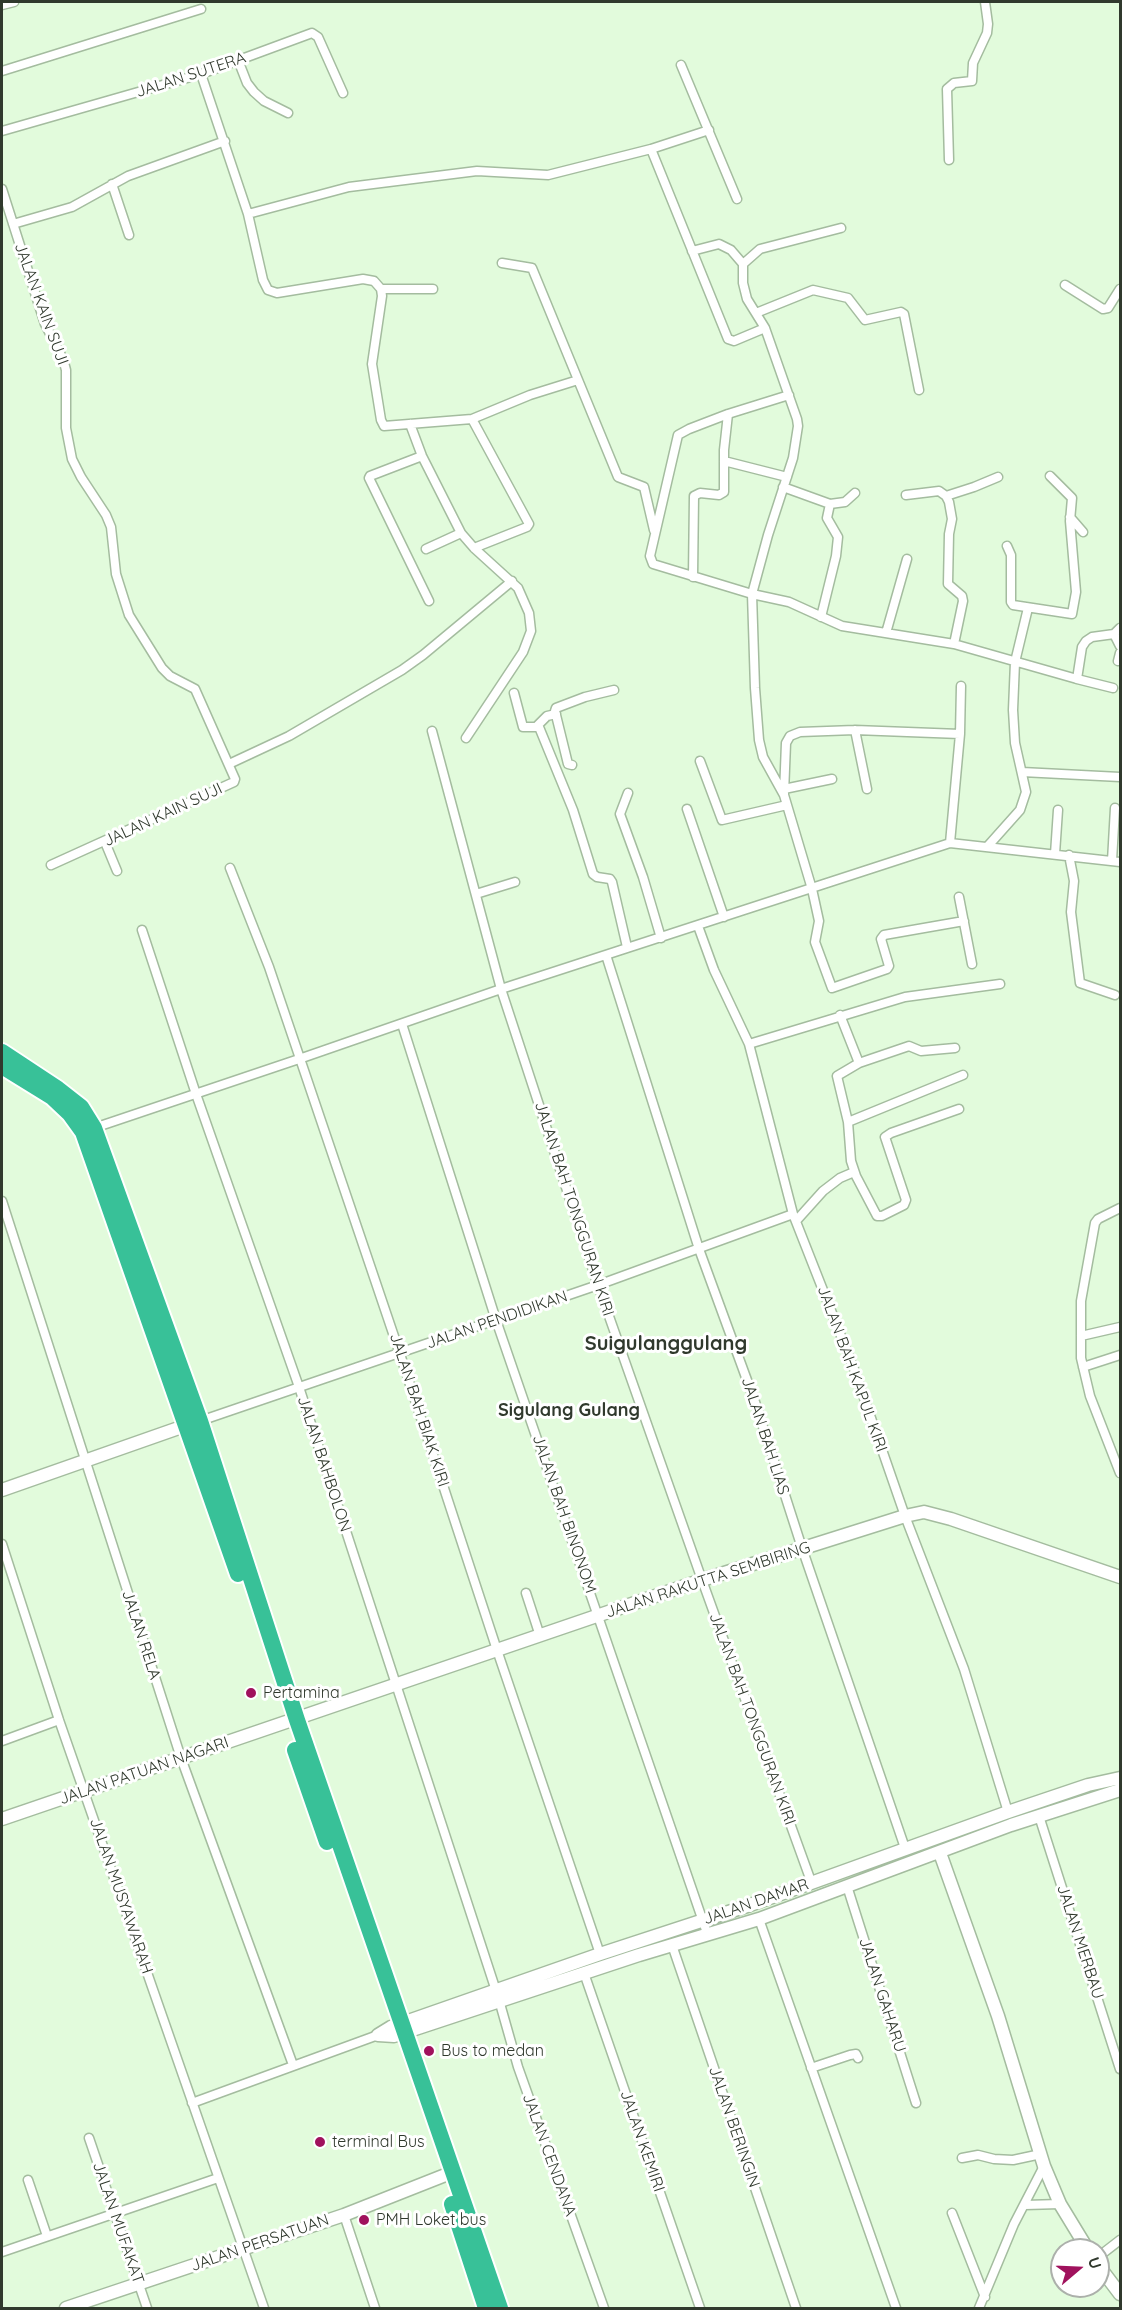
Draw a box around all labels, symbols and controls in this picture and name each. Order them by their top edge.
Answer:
street label: JALAN SUTERA [134,48,248,102]
street label: JALAN KAIN SUJI [10,240,72,368]
street label: JALAN KAIN SUJI [101,779,225,851]
street label: JALAN BAH TONGGURAN KIRI [530,1099,618,1319]
street label: JALAN BAH KAPUL KIRI [813,1283,891,1455]
street label: JALAN PENDIDIKAN [424,1287,570,1353]
street label: JALAN BAH BIAK KIRI [385,1331,453,1489]
district label: Suigulanggulang [585,1332,747,1356]
street label: JALAN BAH LIAS [737,1375,793,1497]
street label: JALAN BAHBOLON [293,1394,355,1534]
district label: Sigulang Gulang [498,1400,640,1422]
street label: JALAN BAH BINONOM [528,1432,600,1596]
street label: JALAN RAKUTTA SEMBIRING [603,1538,813,1622]
street label: JALAN RELA [118,1588,164,1682]
street label: JALAN BAH TONGGURAN KIRI [705,1610,799,1828]
place label: Pertamina [263,1683,340,1703]
marker: Pertamina [244,1686,258,1700]
street label: JALAN PATUAN NAGARI [57,1733,231,1809]
street label: JALAN MUSYAWARAH [85,1815,157,1977]
street label: JALAN DAMAR [701,1875,811,1929]
street label: JALAN MERBAU [1052,1882,1108,2002]
street label: JALAN GAHARU [854,1935,910,2055]
place label: Bus to medan [441,2041,544,2061]
marker: Bus to medan [422,2044,436,2058]
street label: JALAN BERINGIN [704,2064,764,2190]
street label: JALAN KEMIRI [616,2088,668,2194]
street label: JALAN CENDANA [518,2091,580,2219]
place label: terminal Bus [332,2132,425,2152]
marker: terminal Bus [313,2135,327,2149]
street label: JALAN MUFAKAT [88,2160,148,2286]
street label: JALAN PERSATUAN [188,2210,332,2276]
place label: PMH Loket bus [376,2210,486,2230]
marker: PMH Loket bus [357,2213,371,2227]
north arrow [1050,2238,1110,2298]
text: U [1084,2254,1106,2271]

